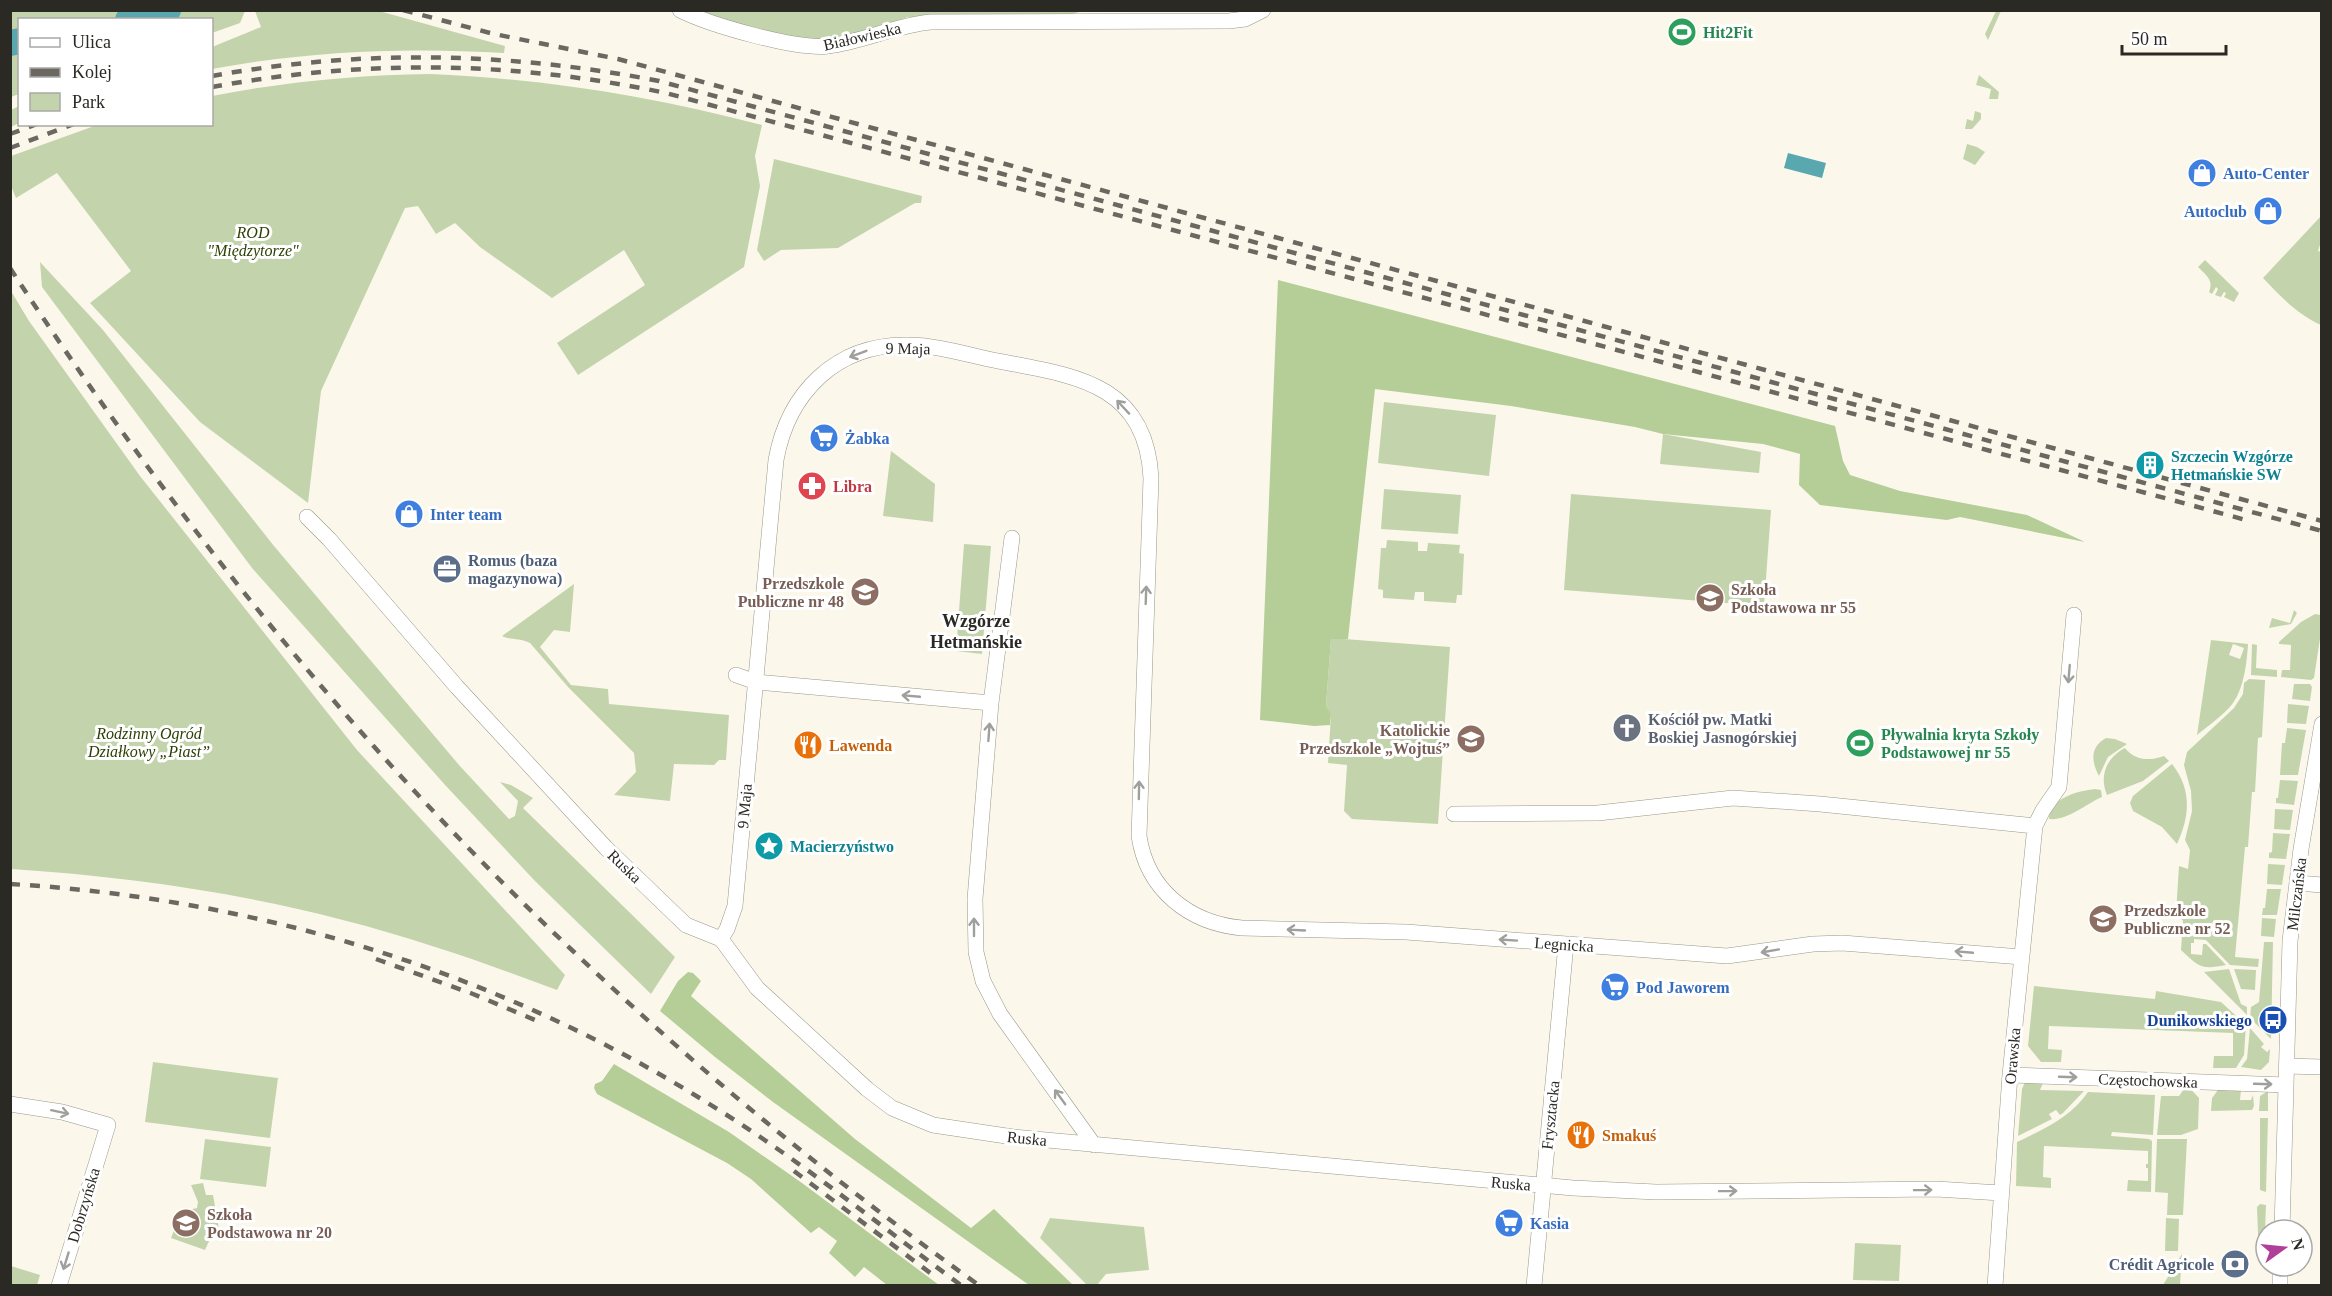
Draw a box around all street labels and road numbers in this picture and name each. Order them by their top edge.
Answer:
street label: Białowieska [822,19,903,54]
street label: 9 Maja [885,340,931,358]
street label: 9 Maja [734,783,756,829]
street label: Ruska [604,846,645,886]
street label: Milczańska [2284,856,2309,932]
street label: Legnicka [1534,934,1594,956]
street label: Orawska [2002,1027,2023,1085]
street label: Częstochowska [2098,1070,2198,1092]
street label: Frysztacka [1538,1080,1564,1151]
street label: Ruska [1006,1128,1048,1149]
street label: Dobrzyńska [64,1166,104,1245]
street label: Ruska [1490,1173,1532,1194]

